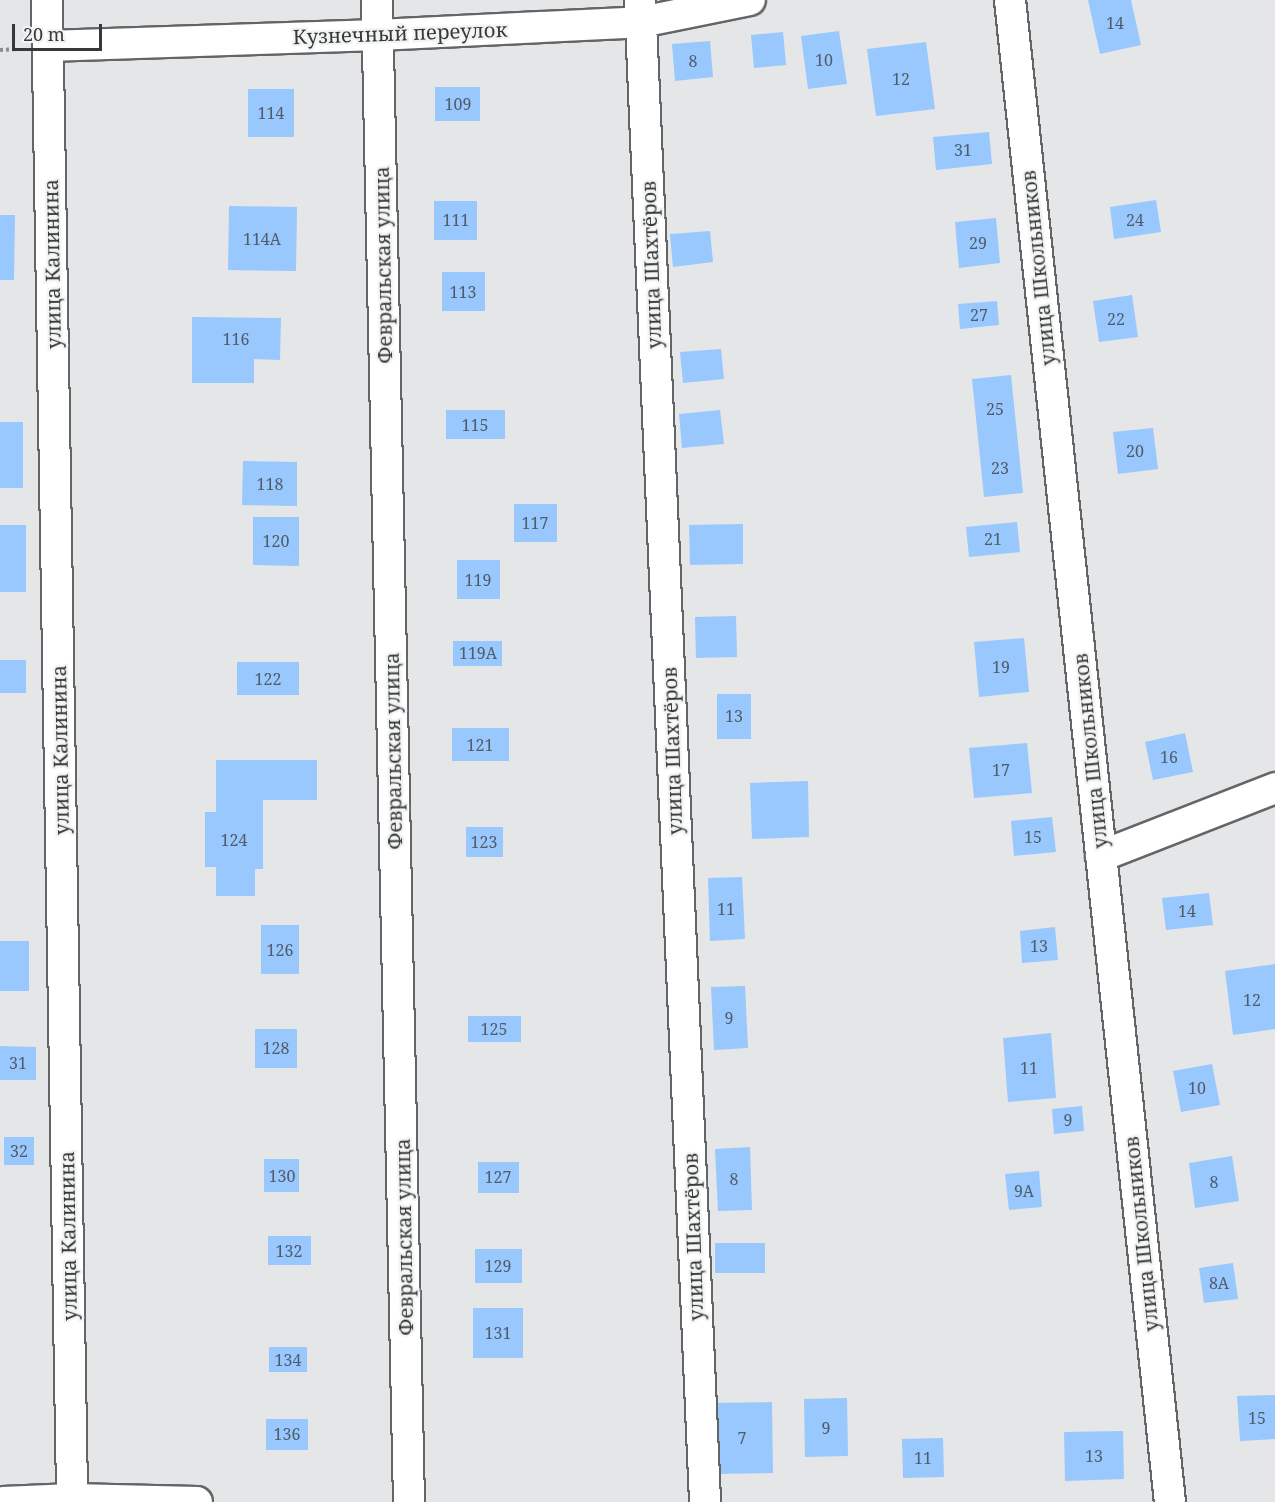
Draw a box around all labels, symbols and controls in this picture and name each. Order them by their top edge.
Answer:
scale bar [15,12,105,50]
house number: 14 [1106,13,1124,33]
street label: Кузнечный переулок [292,17,508,49]
text: 20 m [23,22,65,46]
house number: 10 [815,50,833,70]
house number: 8 [689,51,697,71]
house number: 12 [892,69,910,89]
house number: 109 [445,94,471,114]
house number: 114 [258,103,284,123]
house number: 31 [954,140,972,160]
street label: Февральская улица [369,166,397,364]
street label: улица Школьников [1016,169,1060,367]
street label: улица Калинина [39,179,65,349]
street label: улица Шахтёров [636,181,666,349]
house number: 111 [443,210,469,230]
house number: 24 [1126,210,1144,230]
house number: 114А [243,229,281,249]
house number: 29 [969,233,987,253]
house number: 113 [450,282,476,302]
house number: 27 [970,305,988,325]
house number: 22 [1107,309,1125,329]
house number: 116 [223,329,249,349]
house number: 25 [986,399,1004,419]
house number: 115 [462,415,488,435]
house number: 20 [1126,441,1144,461]
house number: 23 [991,458,1009,478]
house number: 118 [257,474,283,494]
house number: 117 [522,513,548,533]
house number: 21 [984,529,1002,549]
house number: 120 [263,531,289,551]
house number: 119 [465,570,491,590]
house number: 119А [459,643,497,663]
street label: Февральская улица [379,652,407,850]
street label: улица Школьников [1068,652,1112,850]
house number: 19 [992,657,1010,677]
street label: улица Калинина [47,665,73,835]
street label: улица Шахтёров [657,667,687,835]
house number: 122 [255,669,281,689]
house number: 13 [725,706,743,726]
house number: 121 [467,735,493,755]
house number: 16 [1160,747,1178,767]
house number: 17 [992,760,1010,780]
house number: 15 [1024,827,1042,847]
house number: 124 [221,830,247,850]
house number: 123 [471,832,497,852]
house number: 11 [717,899,735,919]
house number: 14 [1178,901,1196,921]
house number: 13 [1030,936,1048,956]
house number: 126 [267,940,293,960]
house number: 12 [1243,990,1261,1010]
house number: 9 [725,1008,733,1028]
house number: 125 [481,1019,507,1039]
house number: 128 [263,1038,289,1058]
house number: 31 [9,1053,27,1073]
house number: 11 [1020,1058,1038,1078]
house number: 10 [1188,1078,1206,1098]
house number: 9 [1064,1110,1072,1130]
street label: улица Школьников [1119,1135,1163,1333]
street label: Февральская улица [390,1138,418,1336]
house number: 32 [10,1141,28,1161]
street label: улица Калинина [55,1151,81,1321]
street label: улица Шахтёров [678,1153,708,1321]
house number: 130 [269,1166,295,1186]
house number: 127 [485,1167,511,1187]
house number: 8 [730,1169,738,1189]
house number: 8 [1210,1172,1218,1192]
house number: 9А [1014,1181,1034,1201]
house number: 132 [276,1241,302,1261]
house number: 129 [485,1256,511,1276]
house number: 8А [1209,1273,1229,1293]
house number: 131 [485,1323,511,1343]
house number: 134 [275,1350,301,1370]
house number: 15 [1248,1408,1266,1428]
house number: 9 [822,1418,830,1438]
house number: 136 [274,1424,300,1444]
house number: 7 [738,1428,746,1448]
house number: 13 [1085,1446,1103,1466]
house number: 11 [914,1448,932,1468]

